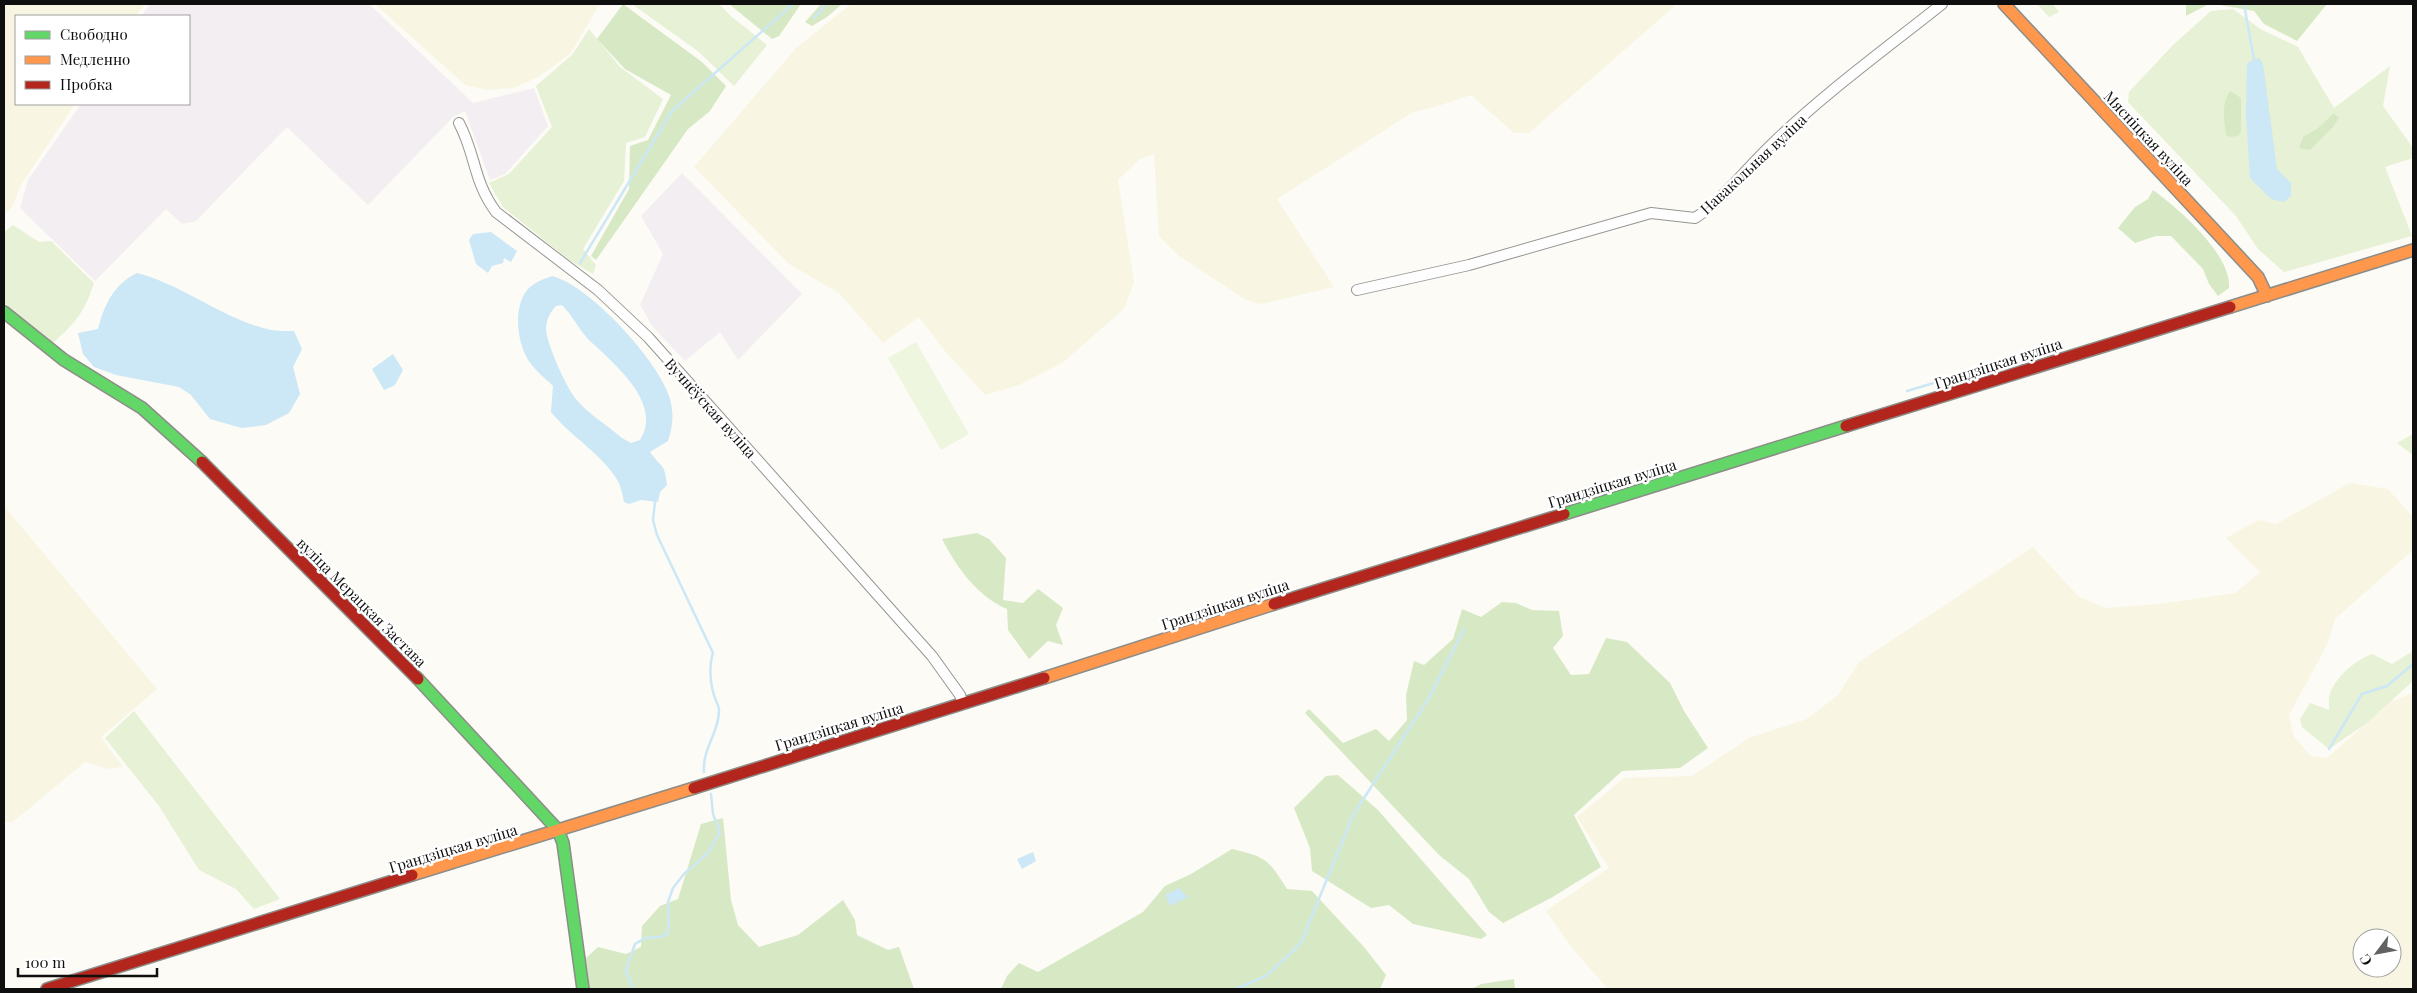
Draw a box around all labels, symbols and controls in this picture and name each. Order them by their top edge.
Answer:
legend [15,15,190,105]
text: Свободно [60,24,128,44]
text: Медленно [60,49,130,69]
text: Пробка [60,74,113,94]
street label: Мясніцкая вуліца [2100,86,2198,190]
street label: Навакольная вуліца [1696,109,1811,218]
street label: Грандзіцкая вуліца [1932,333,2065,393]
street label: Вучнёўская вуліца [661,354,762,463]
street label: Грандзіцкая вуліца [1545,454,1679,512]
street label: вуліца Мерацкая Застава [293,533,431,671]
street label: Грандзіцкая вуліца [1159,574,1292,634]
street label: Грандзіцкая вуліца [772,697,906,755]
street label: Грандзіцкая вуліца [386,819,520,877]
north arrow [2352,928,2402,978]
scale bar [18,946,156,978]
text: С [2355,951,2376,969]
text: 100 m [25,952,66,972]

